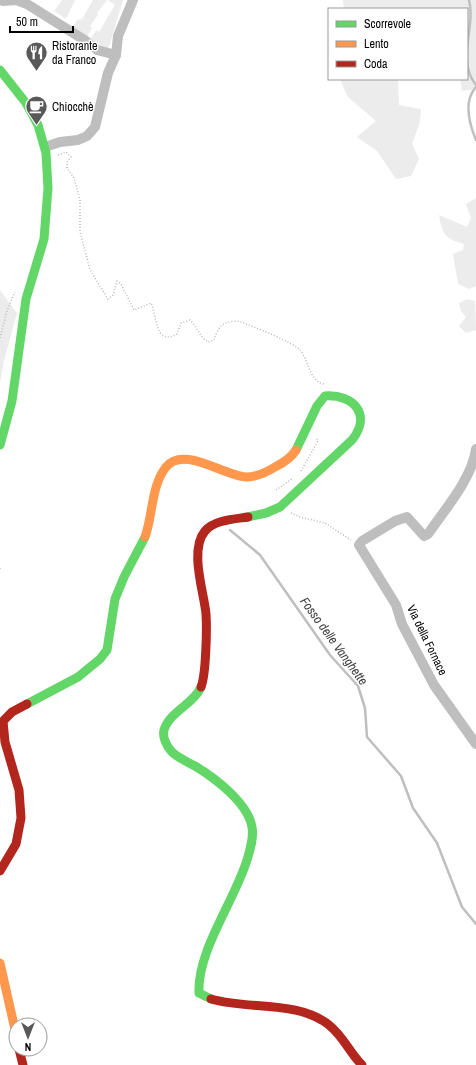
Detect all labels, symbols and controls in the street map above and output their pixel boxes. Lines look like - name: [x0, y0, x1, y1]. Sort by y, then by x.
- scale bar: [10, 8, 73, 34]
- legend: [328, 8, 468, 80]
- text: 50 m: [16, 14, 38, 30]
- text: Scorrevole: [364, 16, 411, 32]
- text: Lento: [364, 36, 389, 52]
- place label: Ristorante da Franco: [52, 38, 97, 68]
- restaurant icon: Ristorante da Franco: [23, 40, 49, 73]
- text: Coda: [364, 56, 388, 72]
- cafe icon: Chiocchè: [23, 94, 49, 127]
- place label: Chiocchè: [52, 99, 94, 115]
- water label: Fosso delle Vanghette: [296, 594, 372, 688]
- street label: Via della Fornace: [403, 602, 451, 678]
- north arrow: [8, 1017, 48, 1057]
- text: N: [25, 1040, 31, 1054]

